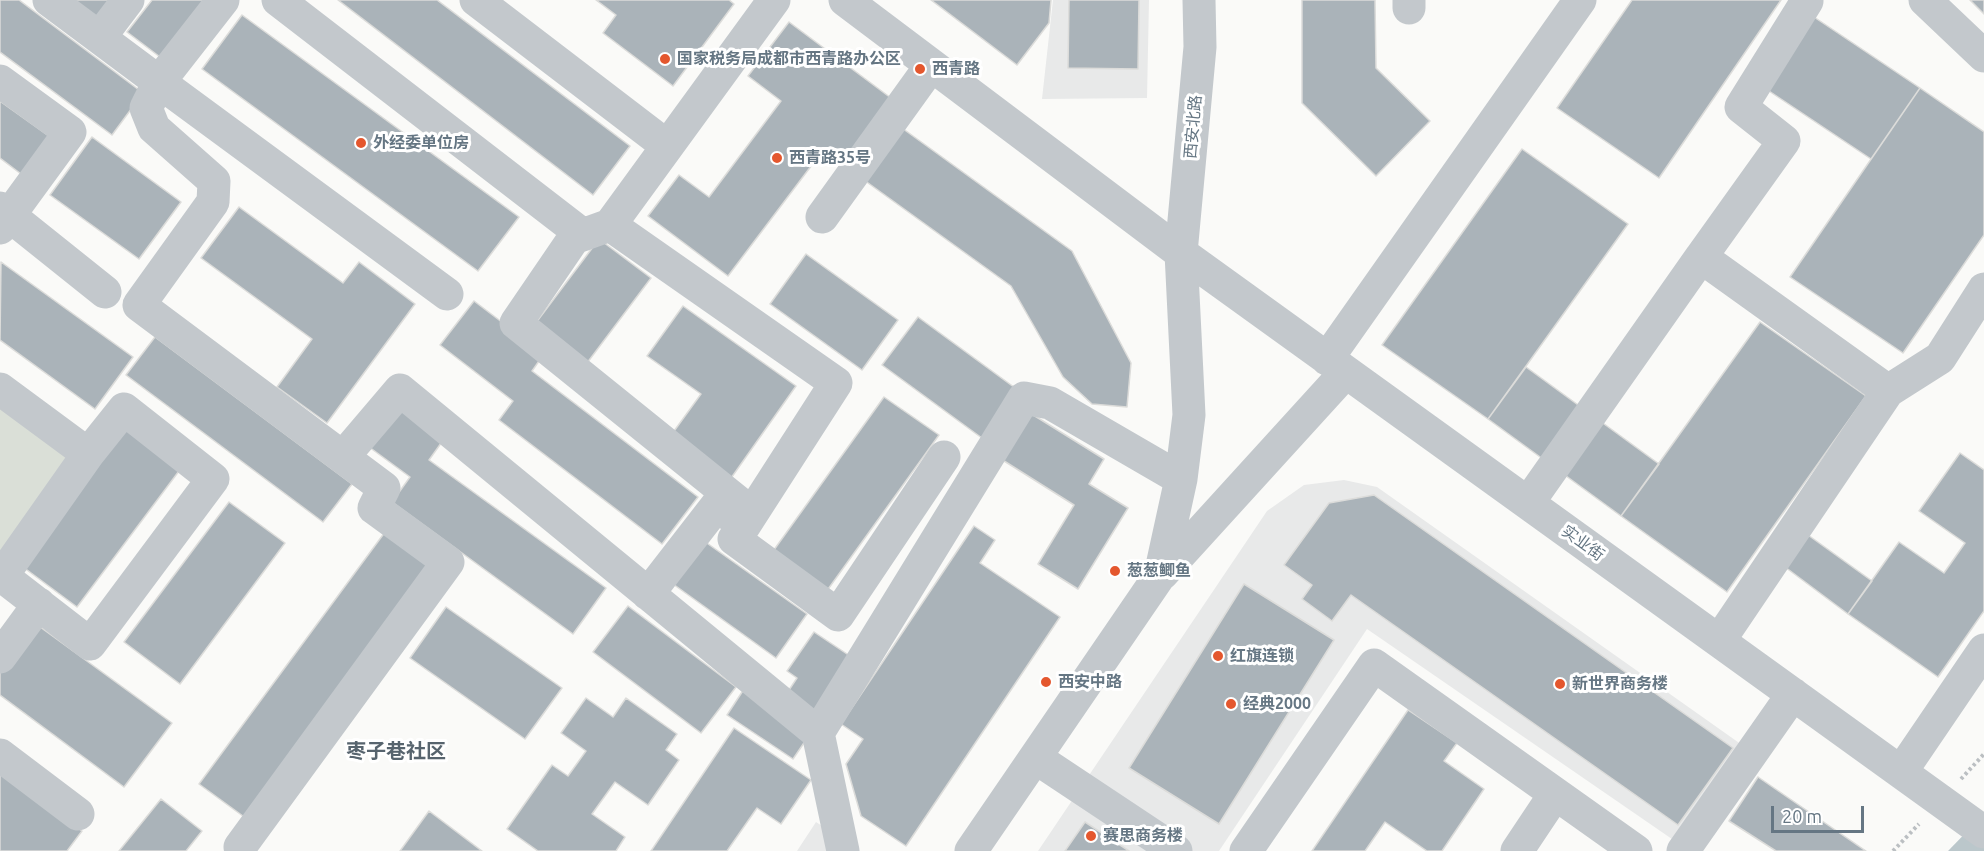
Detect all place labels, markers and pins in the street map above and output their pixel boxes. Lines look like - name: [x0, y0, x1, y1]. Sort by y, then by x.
- place label: 国家税务局成都市西青路办公区: [677, 49, 901, 69]
- marker: 国家税务局成都市西青路办公区: [658, 52, 672, 66]
- place label: 西青路: [932, 59, 980, 79]
- marker: 西青路: [913, 62, 927, 76]
- place label: 外经委单位房: [373, 133, 469, 153]
- marker: 外经委单位房: [354, 136, 368, 150]
- place label: 西青路35号: [789, 148, 871, 168]
- marker: 西青路35号: [770, 151, 784, 165]
- place label: 葱葱鲫鱼: [1127, 561, 1191, 581]
- marker: 葱葱鲫鱼: [1108, 564, 1122, 578]
- place label: 红旗连锁: [1230, 646, 1294, 666]
- marker: 红旗连锁: [1211, 649, 1225, 663]
- place label: 西安中路: [1058, 672, 1122, 692]
- place label: 新世界商务楼: [1572, 674, 1668, 694]
- marker: 西安中路: [1039, 675, 1053, 689]
- marker: 新世界商务楼: [1553, 677, 1567, 691]
- place label: 经典2000: [1243, 694, 1311, 714]
- marker: 经典2000: [1224, 697, 1238, 711]
- place label: 赛思商务楼: [1103, 826, 1183, 846]
- marker: 赛思商务楼: [1084, 829, 1098, 843]

